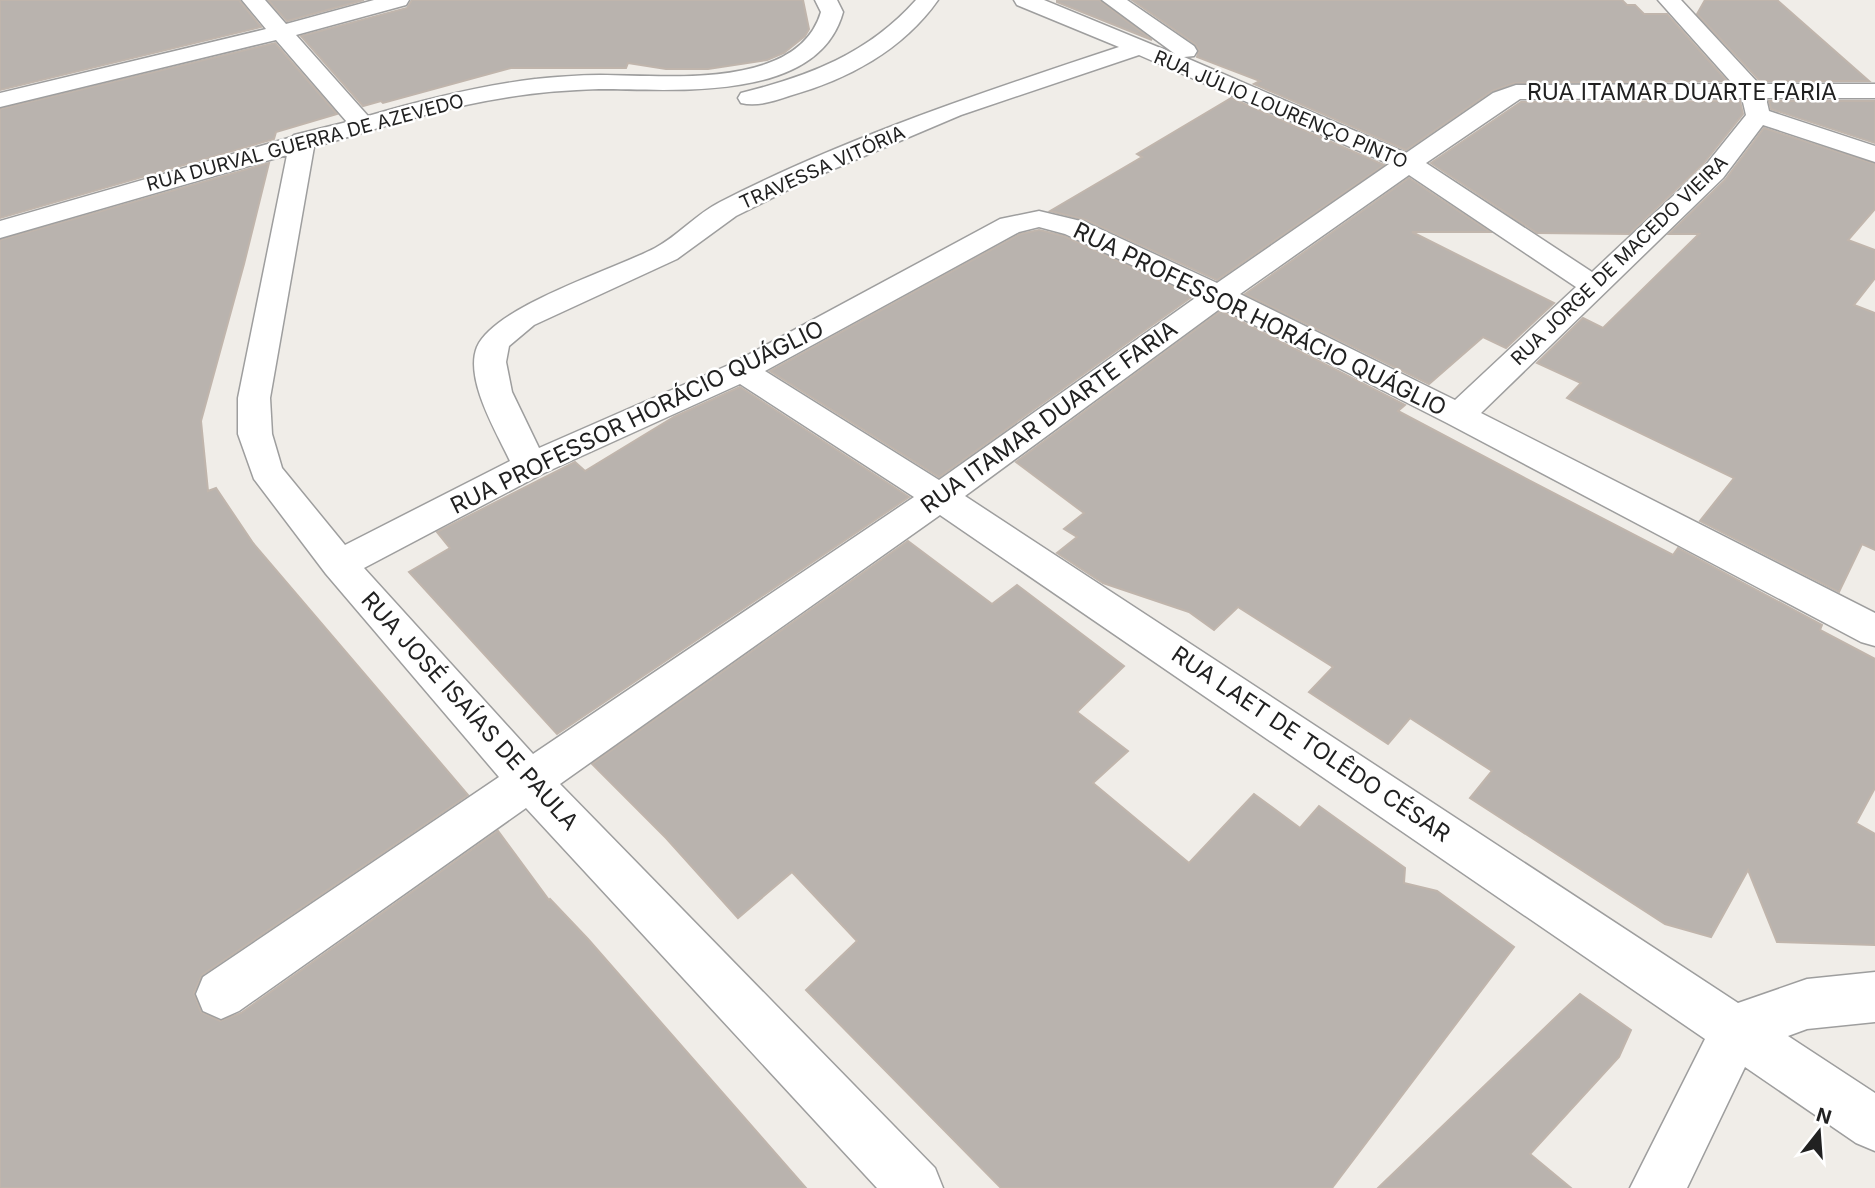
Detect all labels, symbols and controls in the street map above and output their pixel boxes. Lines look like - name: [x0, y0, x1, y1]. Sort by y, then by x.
- street label: RUA JÚLIO LOURENÇO PINTO: [1150, 45, 1412, 173]
- street label: RUA ITAMAR DUARTE FARIA: [1527, 78, 1837, 106]
- street label: RUA DURVAL GUERRA DE AZEVEDO: [144, 89, 466, 196]
- street label: TRAVESSA VITÓRIA: [736, 121, 908, 214]
- street label: RUA JORGE DE MACEDO VIEIRA: [1506, 151, 1732, 370]
- street label: RUA PROFESSOR HORÁCIO QUÁGLIO: [1069, 216, 1451, 422]
- street label: RUA PROFESSOR HORÁCIO QUÁGLIO: [446, 314, 828, 520]
- street label: RUA ITAMAR DUARTE FARIA: [915, 315, 1183, 519]
- street label: RUA JOSÉ ISAÍAS DE PAULA: [356, 586, 585, 836]
- street label: RUA LAET DE TOLÊDO CÉSAR: [1166, 640, 1456, 848]
- north arrow: [1784, 1097, 1854, 1167]
- text: N: [1814, 1103, 1834, 1129]

